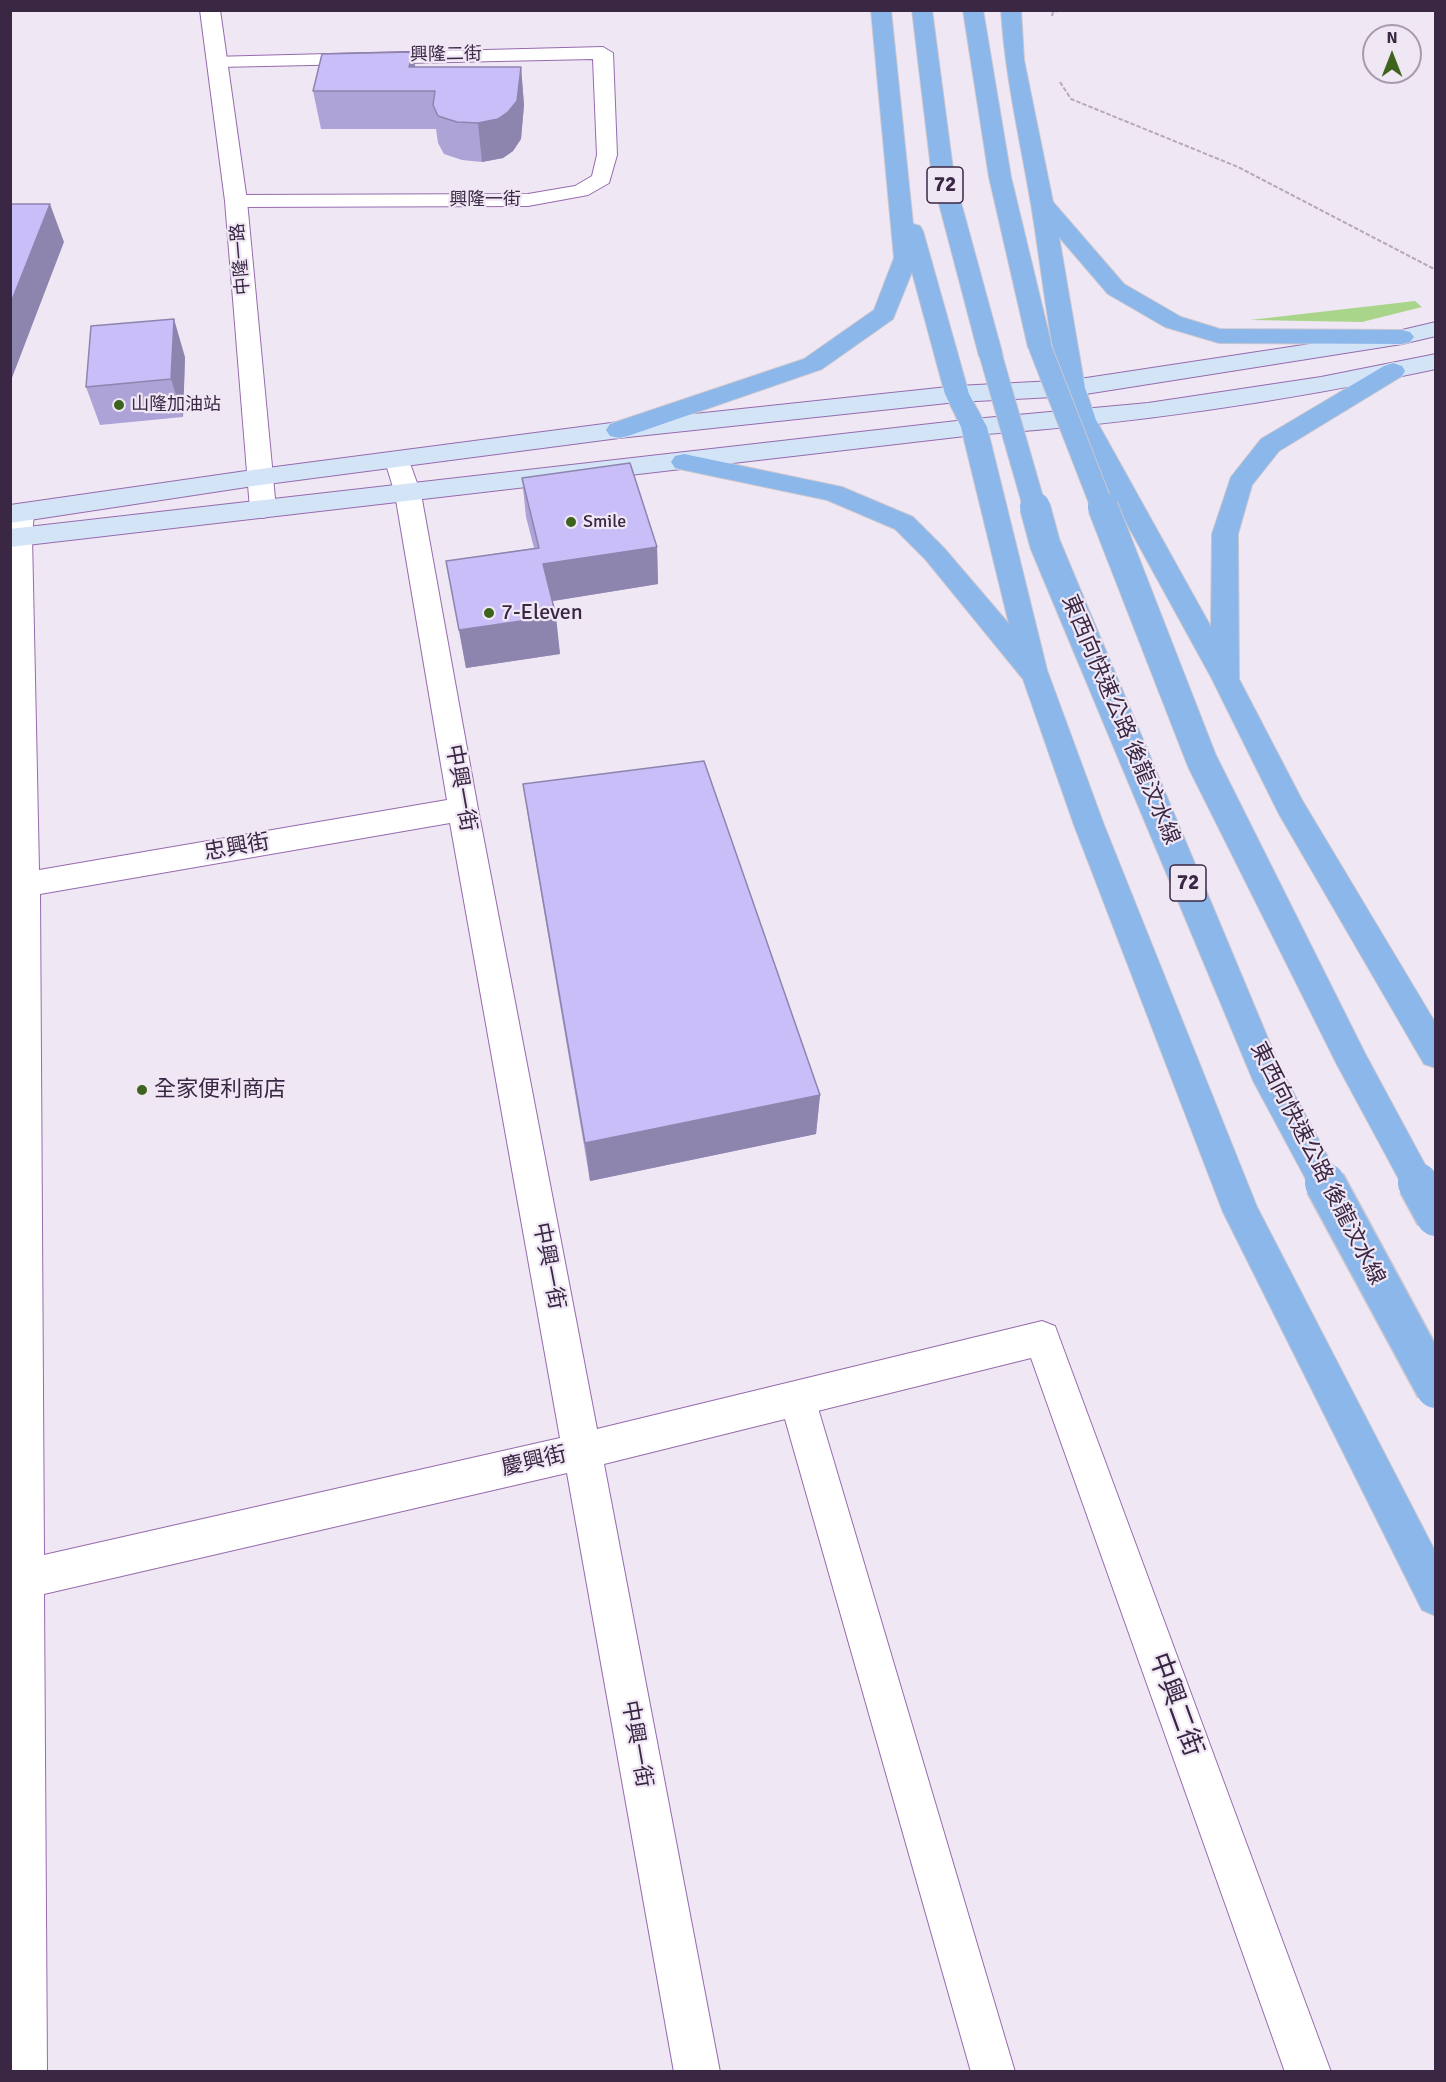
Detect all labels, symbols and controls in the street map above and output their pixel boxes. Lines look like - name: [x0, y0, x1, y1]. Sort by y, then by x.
- north arrow: [1362, 24, 1422, 84]
- text: N: [1386, 28, 1398, 48]
- street label: 興隆二街: [410, 44, 482, 66]
- road number: 72: [927, 167, 963, 203]
- street label: 興隆一街: [449, 189, 521, 211]
- street label: 中隆一路: [227, 222, 255, 296]
- place label: 山隆加油站: [131, 394, 221, 416]
- marker: 山隆加油站: [112, 398, 126, 412]
- place label: Smile: [583, 511, 626, 533]
- marker: Smile: [564, 515, 578, 529]
- street label: 東西向快速公路 後龍汶水線: [1055, 591, 1185, 849]
- place label: 7-Eleven: [501, 600, 583, 626]
- marker: 7-Eleven: [482, 606, 496, 620]
- street label: 中興一街: [439, 742, 481, 834]
- street label: 忠興街: [202, 829, 272, 867]
- road number: 72: [1170, 865, 1206, 901]
- street label: 東西向快速公路 後龍汶水線: [1244, 1038, 1390, 1290]
- place label: 全家便利商店: [154, 1077, 286, 1103]
- marker: 全家便利商店: [135, 1083, 149, 1097]
- street label: 中興一街: [527, 1220, 569, 1312]
- street label: 慶興街: [499, 1442, 569, 1482]
- street label: 中興二街: [1141, 1649, 1209, 1761]
- street label: 中興一街: [615, 1698, 657, 1790]

